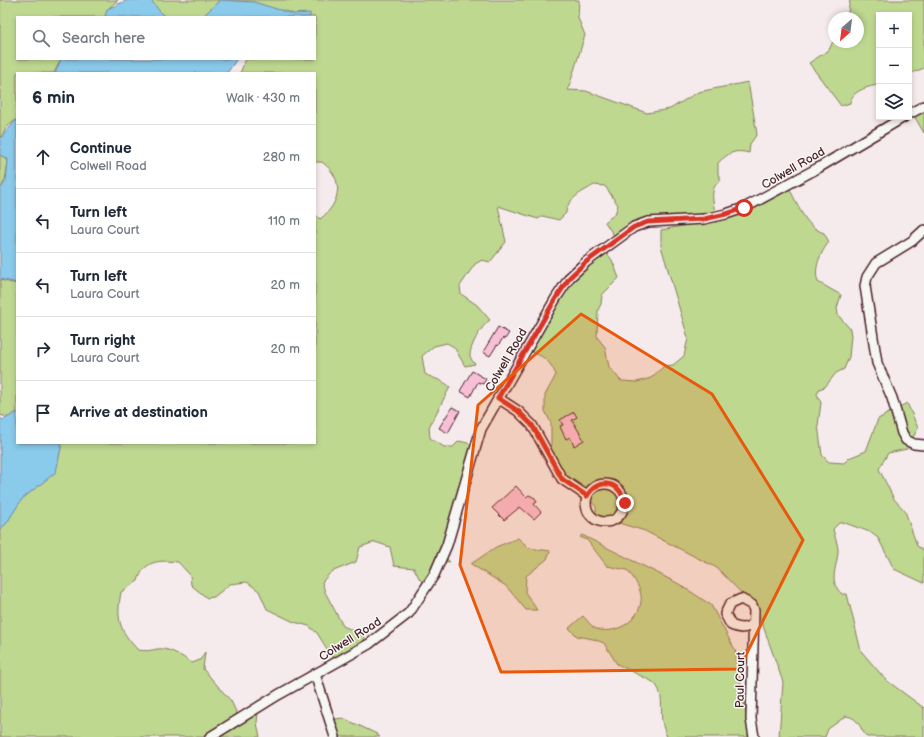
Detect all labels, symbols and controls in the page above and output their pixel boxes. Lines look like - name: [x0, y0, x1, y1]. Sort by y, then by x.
- north arrow: [828, 12, 864, 48]
- map controls: [876, 12, 912, 120]
- button: +: [876, 12, 912, 48]
- search box: [16, 16, 316, 60]
- icon: search: [30, 27, 52, 49]
- text: Search here: [62, 29, 145, 48]
- button: −: [876, 48, 912, 84]
- button: layers: [876, 84, 912, 120]
- text: 6 min: [32, 88, 75, 108]
- text: Walk · 430 m: [226, 90, 300, 106]
- text: Continue: [70, 139, 132, 158]
- street label: Colwell Road: [759, 144, 828, 193]
- icon: ahead: [32, 146, 54, 168]
- text: 280 m: [263, 149, 300, 165]
- text: Colwell Road: [70, 158, 147, 174]
- route start: [735, 199, 753, 217]
- text: Turn left: [70, 203, 127, 222]
- icon: left: [32, 210, 54, 232]
- text: 110 m: [268, 213, 300, 229]
- text: Laura Court: [70, 222, 140, 238]
- text: Turn left: [70, 267, 127, 286]
- icon: left: [32, 274, 54, 296]
- text: 20 m: [270, 277, 300, 293]
- text: Laura Court: [70, 286, 140, 302]
- street label: Colwell Road: [482, 326, 531, 395]
- text: Turn right: [70, 331, 135, 350]
- icon: right: [32, 338, 54, 360]
- text: 20 m: [270, 341, 300, 357]
- text: Laura Court: [70, 350, 140, 366]
- icon: arrive: [32, 402, 54, 424]
- text: Arrive at destination: [70, 403, 208, 422]
- route end: [616, 494, 634, 512]
- street label: Colwell Road: [316, 614, 384, 665]
- street label: Paul Court: [733, 651, 748, 708]

